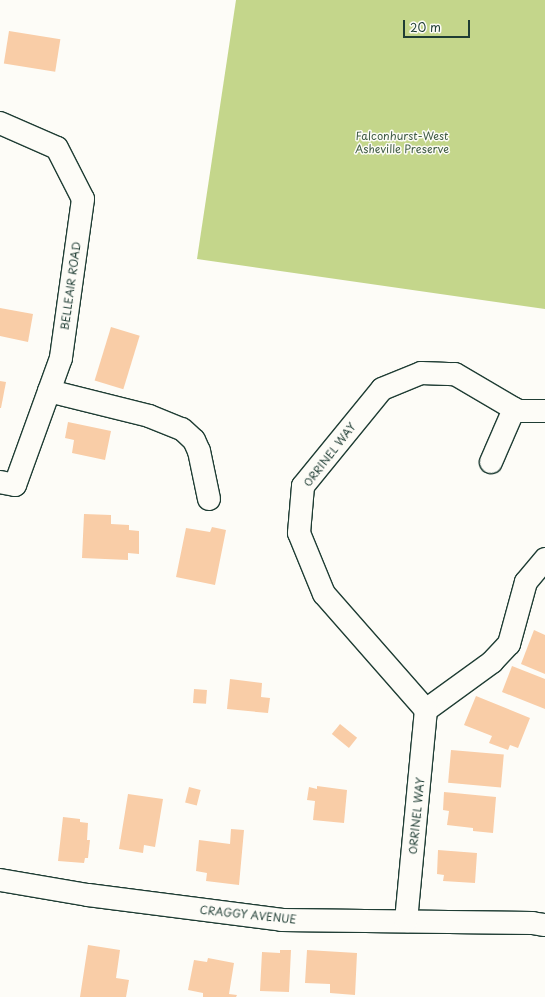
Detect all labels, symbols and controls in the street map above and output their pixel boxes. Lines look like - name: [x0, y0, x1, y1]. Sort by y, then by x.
- scale bar: [405, 12, 472, 38]
- text: 20 m: [410, 18, 441, 36]
- park label: Falconhurst-West Asheville Preserve: [355, 130, 449, 156]
- street label: BELLEAIR ROAD: [58, 241, 84, 331]
- street label: ORRINEL WAY: [301, 420, 359, 490]
- street label: ORRINEL WAY: [406, 777, 428, 855]
- street label: CRAGGY AVENUE: [198, 903, 298, 927]

